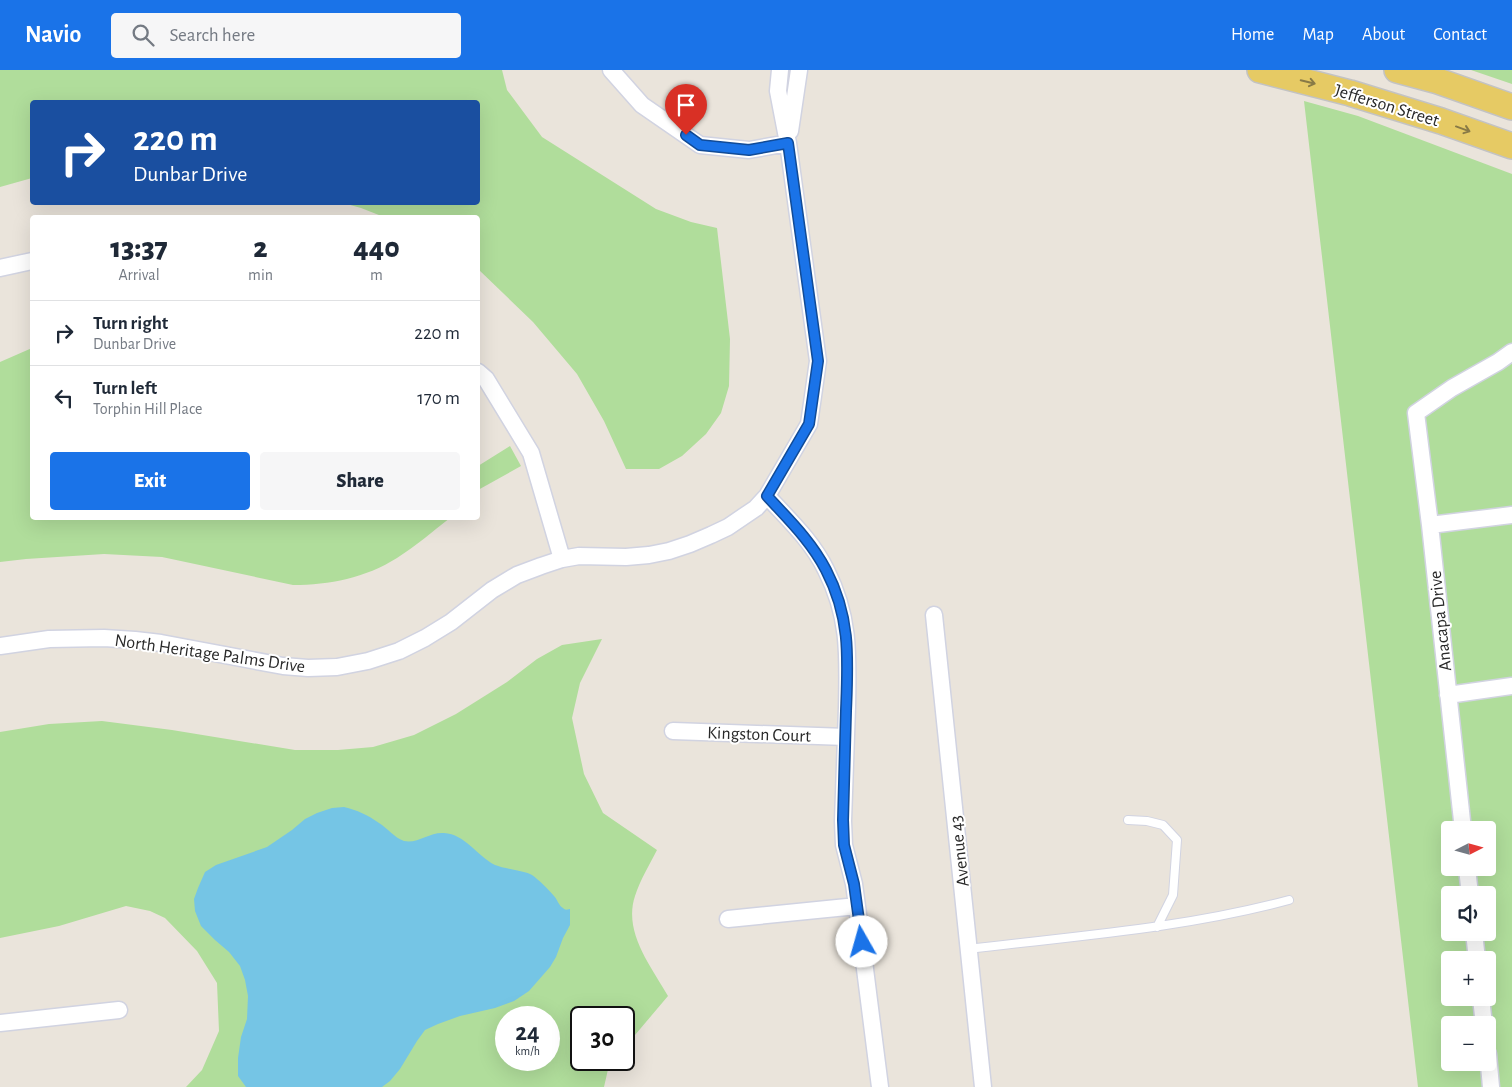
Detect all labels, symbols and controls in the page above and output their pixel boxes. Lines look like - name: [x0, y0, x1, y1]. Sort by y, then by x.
- search box: [111, 13, 461, 58]
- icon: search: [129, 21, 157, 49]
- text: Navio: [25, 23, 81, 47]
- text: Search here: [169, 26, 255, 45]
- text: Home: [1231, 26, 1274, 44]
- text: Map: [1302, 26, 1334, 44]
- text: About: [1362, 26, 1405, 44]
- text: Contact: [1433, 26, 1487, 44]
- one-way arrow: [1299, 78, 1315, 87]
- street label: Jefferson Street: [1332, 82, 1441, 130]
- pin: [665, 84, 707, 135]
- icon: arrive: [672, 91, 700, 119]
- icon: right: [50, 120, 115, 185]
- text: 220 m: [133, 122, 218, 157]
- one-way arrow: [1455, 125, 1470, 134]
- text: Dunbar Drive: [133, 163, 247, 185]
- text: 13:37: [110, 233, 168, 263]
- text: 2: [253, 233, 268, 263]
- text: 440: [353, 233, 400, 263]
- text: Arrival: [118, 267, 160, 283]
- text: min: [248, 267, 273, 283]
- text: m: [370, 267, 383, 283]
- text: Turn right: [93, 314, 168, 333]
- icon: right: [50, 319, 78, 347]
- text: 220 m: [414, 324, 460, 343]
- text: Dunbar Drive: [93, 336, 176, 352]
- text: Turn left: [93, 379, 157, 398]
- icon: left: [50, 384, 78, 412]
- text: 170 m: [417, 389, 460, 408]
- text: Torphin Hill Place: [93, 401, 202, 417]
- button: Exit: [50, 452, 250, 510]
- button: Share: [260, 452, 460, 510]
- street label: Anacapa Drive: [1427, 570, 1455, 672]
- street label: North Heritage Palms Drive: [113, 632, 306, 676]
- street label: Kingston Court: [707, 724, 811, 746]
- street label: Avenue 43: [947, 814, 973, 887]
- north arrow: [1441, 821, 1496, 876]
- map controls: [1441, 821, 1496, 1071]
- button: sound: [1441, 886, 1496, 941]
- position arrow: [835, 915, 887, 967]
- button: +: [1441, 951, 1496, 1006]
- speed limit sign: 30: [570, 1006, 635, 1071]
- button: −: [1441, 1016, 1496, 1071]
- text: 24: [515, 1020, 540, 1045]
- text: km/h: [515, 1045, 540, 1057]

